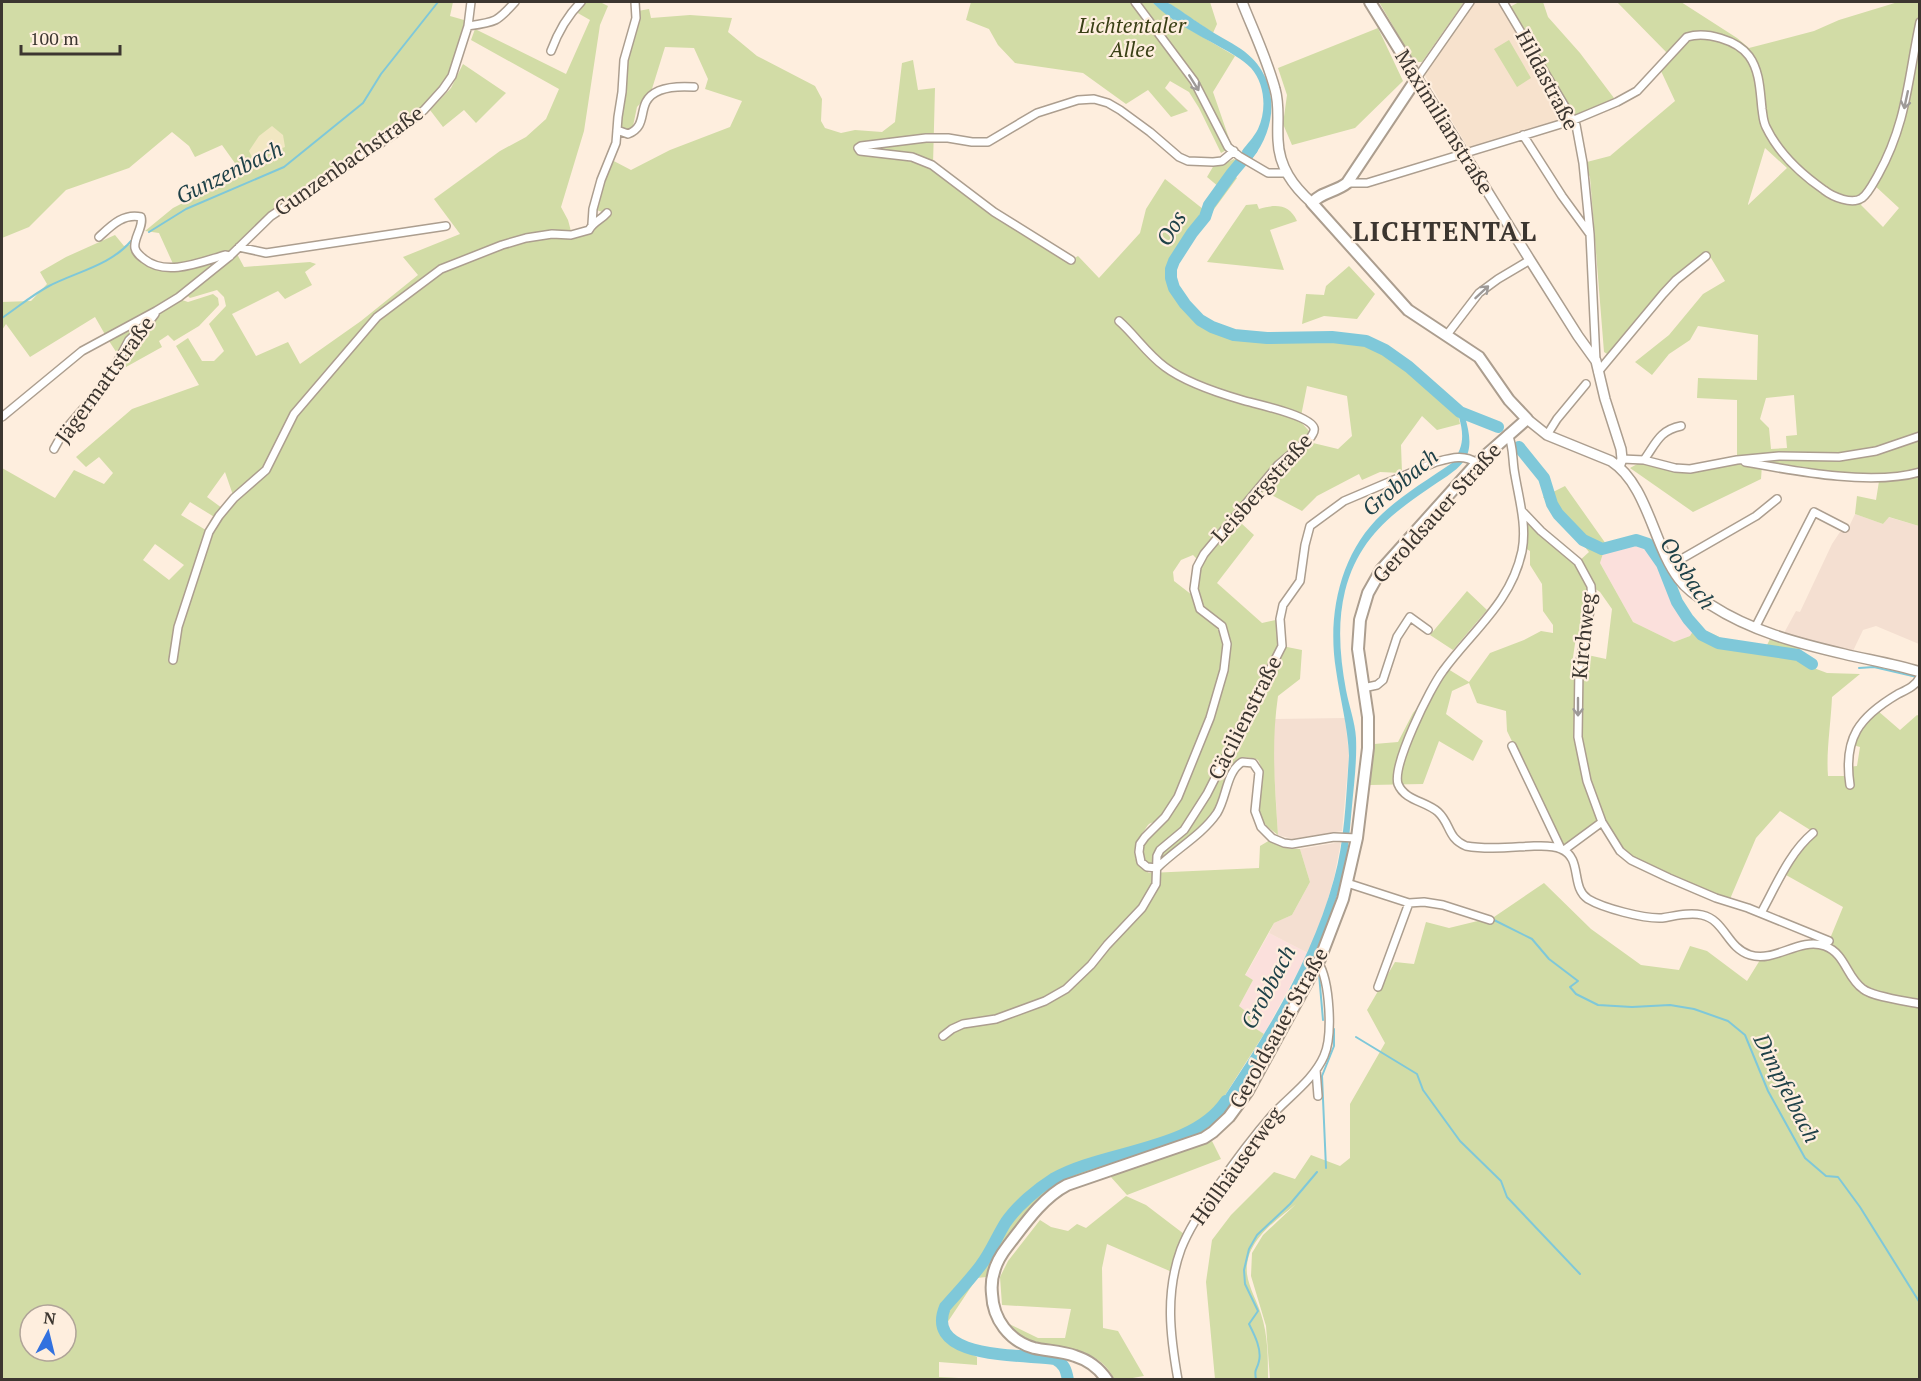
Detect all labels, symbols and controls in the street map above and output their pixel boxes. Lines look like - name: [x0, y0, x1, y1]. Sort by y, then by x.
- park label: Lichtentaler Allee: [1077, 11, 1187, 63]
- scale bar: [21, 18, 120, 56]
- street label: Hildastraße: [1510, 25, 1586, 135]
- text: 100 m: [30, 26, 79, 50]
- street label: Maximilianstraße: [1389, 44, 1501, 199]
- one-way arrow: [1188, 74, 1200, 91]
- one-way arrow: [1900, 90, 1911, 109]
- street label: Gunzenbachstraße: [268, 98, 428, 222]
- water label: Gunzenbach: [171, 133, 287, 210]
- water label: Oos: [1149, 205, 1192, 251]
- district label: LICHTENTAL: [1353, 213, 1537, 249]
- one-way arrow: [1474, 285, 1489, 299]
- street label: Jägermattstraße: [48, 310, 160, 449]
- street label: Leisbergstraße: [1205, 427, 1318, 548]
- street label: Geroldsauer Straße: [1366, 436, 1507, 589]
- water label: Grobbach: [1356, 441, 1444, 522]
- water label: Oosbach: [1654, 531, 1723, 615]
- street label: Kirchweg: [1565, 590, 1602, 680]
- street label: Cäcilienstraße: [1201, 651, 1287, 784]
- one-way arrow: [1572, 696, 1584, 716]
- water label: Grobbach: [1233, 940, 1302, 1034]
- street label: Geroldsauer Straße: [1222, 942, 1334, 1113]
- water label: Dimpfelbach: [1747, 1027, 1827, 1147]
- street label: Höllhäuserweg: [1184, 1100, 1289, 1230]
- north arrow: [18, 1303, 78, 1363]
- text: N: [42, 1306, 57, 1330]

